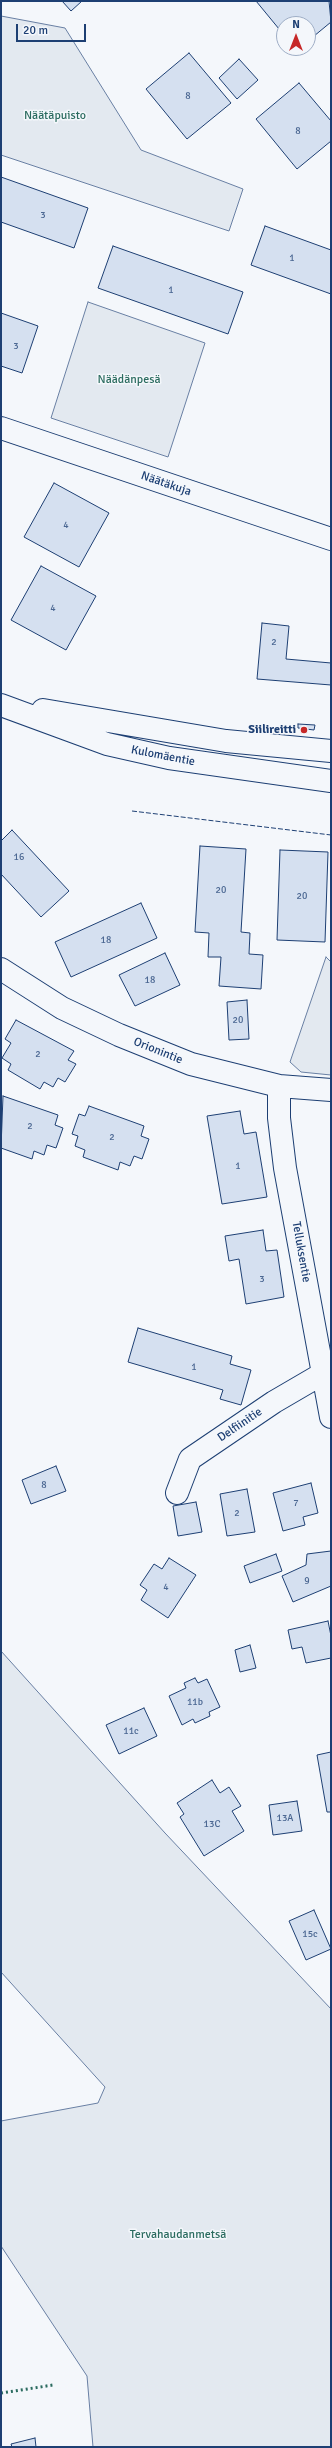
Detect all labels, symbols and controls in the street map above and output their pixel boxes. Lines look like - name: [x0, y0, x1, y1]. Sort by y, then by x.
- scale bar: [18, 16, 88, 42]
- north arrow: [276, 16, 316, 56]
- text: N: [292, 18, 300, 31]
- text: 20 m: [23, 23, 48, 38]
- house number: 8: [185, 90, 191, 102]
- park label: Näätäpuisto: [24, 109, 86, 123]
- house number: 8: [295, 125, 301, 137]
- house number: 3: [40, 209, 46, 221]
- house number: 1: [289, 252, 295, 264]
- house number: 1: [168, 284, 174, 296]
- house number: 3: [13, 340, 19, 352]
- park label: Näädänpesä: [98, 373, 160, 387]
- street label: Näätäkuja: [139, 469, 193, 499]
- house number: 4: [63, 519, 69, 531]
- house number: 4: [50, 602, 56, 614]
- house number: 2: [271, 636, 277, 648]
- place label: Siilireitti: [248, 723, 296, 737]
- marker: Siilireitti: [299, 725, 309, 735]
- street label: Kulomäentie: [130, 743, 196, 769]
- house number: 16: [14, 851, 24, 863]
- house number: 20: [216, 884, 226, 896]
- house number: 20: [297, 890, 307, 902]
- house number: 18: [101, 934, 111, 946]
- house number: 18: [145, 974, 155, 986]
- house number: 20: [233, 1014, 243, 1026]
- street label: Orionintie: [131, 1035, 185, 1067]
- house number: 2: [35, 1048, 41, 1060]
- house number: 2: [27, 1120, 33, 1132]
- house number: 2: [109, 1131, 115, 1143]
- house number: 1: [235, 1160, 241, 1172]
- street label: Telluksentie: [289, 1220, 313, 1284]
- house number: 3: [259, 1273, 265, 1285]
- house number: 1: [191, 1361, 197, 1373]
- street label: Delfiinitie: [215, 1405, 265, 1445]
- house number: 8: [41, 1479, 47, 1491]
- house number: 7: [293, 1497, 299, 1509]
- house number: 2: [234, 1507, 240, 1519]
- house number: 9: [304, 1575, 310, 1587]
- house number: 4: [163, 1581, 169, 1593]
- house number: 11b: [187, 1696, 203, 1708]
- house number: 11c: [123, 1725, 139, 1737]
- house number: 13A: [277, 1812, 293, 1824]
- house number: 13C: [204, 1818, 220, 1830]
- house number: 15c: [302, 1928, 318, 1940]
- park label: Tervahaudanmetsä: [130, 2228, 226, 2242]

